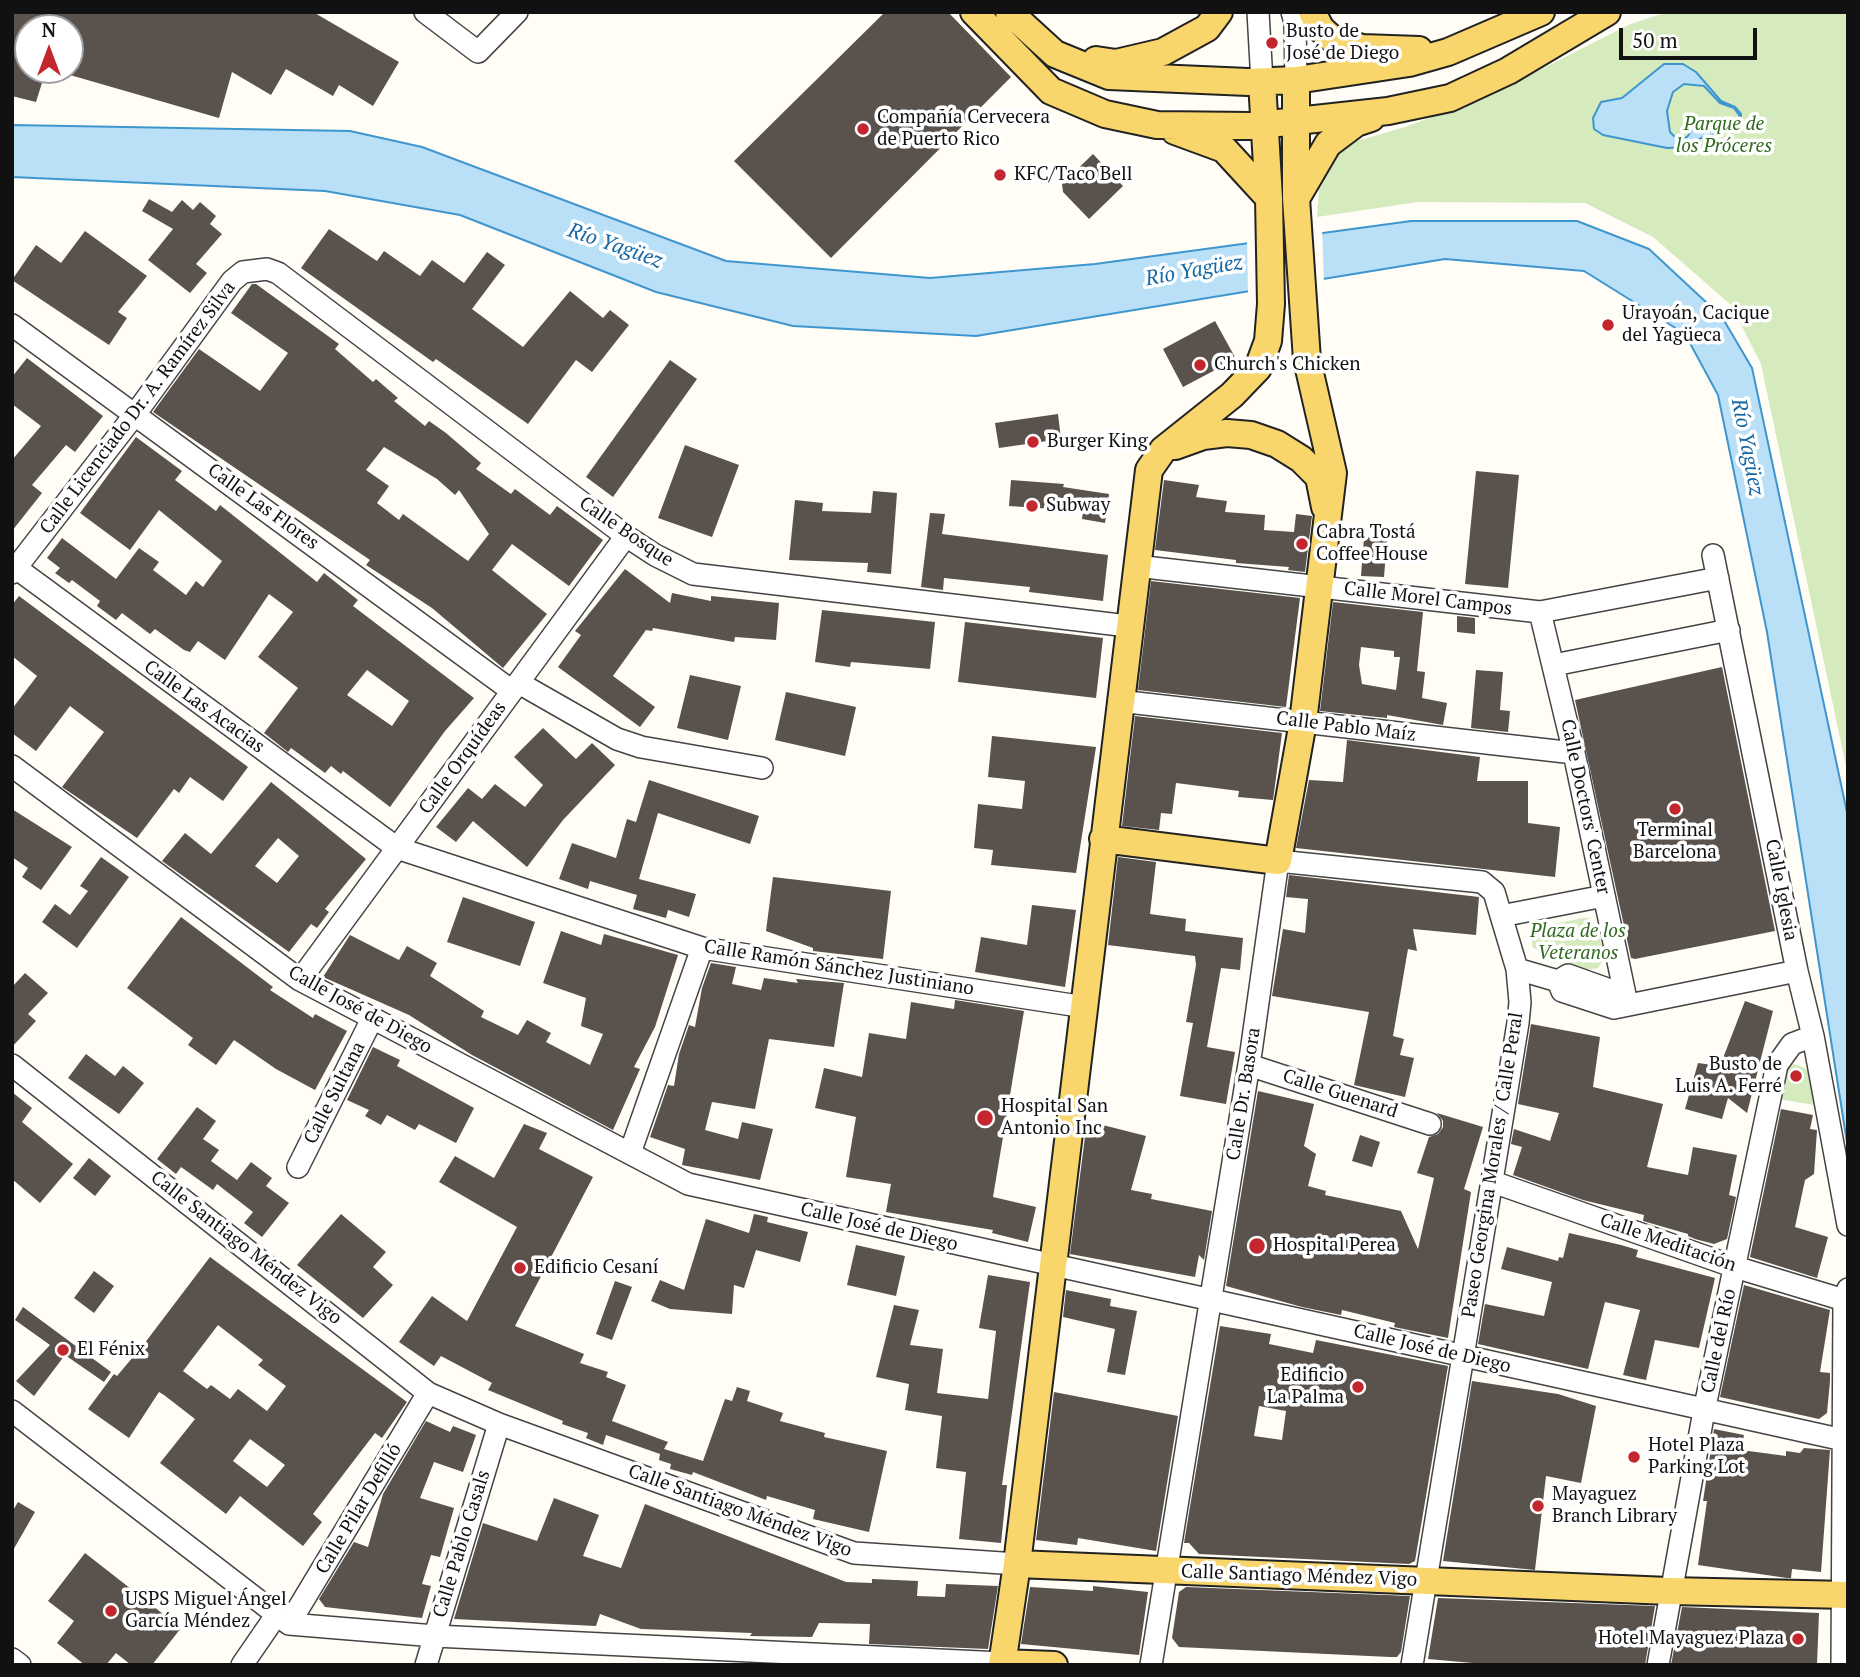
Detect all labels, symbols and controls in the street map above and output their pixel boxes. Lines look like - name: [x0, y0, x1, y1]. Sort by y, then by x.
- north arrow: [14, 14, 84, 84]
- scale bar: [1622, 14, 1760, 58]
- text: N: [42, 17, 56, 42]
- place label: Busto de José de Diego: [1286, 21, 1399, 65]
- text: 50 m: [1632, 26, 1678, 54]
- marker: Busto de José de Diego: [1264, 35, 1280, 51]
- place label: Compañía Cervecera de Puerto Rico: [877, 107, 1050, 151]
- park label: Parque de los Próceres: [1676, 114, 1772, 158]
- marker: Compañía Cervecera de Puerto Rico: [855, 121, 871, 137]
- place label: KFC/Taco Bell: [1014, 164, 1132, 186]
- marker: KFC/Taco Bell: [992, 167, 1008, 183]
- water label: Río Yagüez: [565, 218, 665, 274]
- water label: Río Yagüez: [1143, 250, 1245, 292]
- street label: Calle Licenciado Dr. A. Ramírez Silva: [35, 277, 241, 539]
- place label: Urayoán, Cacique del Yagüeca: [1622, 303, 1770, 347]
- marker: Urayoán, Cacique del Yagüeca: [1600, 317, 1616, 333]
- place label: Church's Chicken: [1214, 354, 1360, 376]
- marker: Church's Chicken: [1192, 357, 1208, 373]
- water label: Río Yagüez: [1725, 396, 1769, 498]
- place label: Burger King: [1047, 431, 1148, 453]
- marker: Burger King: [1025, 434, 1041, 450]
- street label: Calle Las Flores: [203, 459, 323, 555]
- street label: Calle Bosque: [575, 492, 677, 572]
- place label: Subway: [1046, 495, 1110, 517]
- marker: Subway: [1024, 498, 1040, 514]
- place label: Cabra Tostá Coffee House: [1316, 522, 1428, 566]
- marker: Cabra Tostá Coffee House: [1294, 536, 1310, 552]
- street label: Calle Morel Campos: [1343, 577, 1513, 621]
- street label: Calle Las Acacias: [139, 656, 269, 758]
- street label: Calle Orquídeas: [414, 697, 512, 819]
- street label: Calle Pablo Maíz: [1275, 707, 1417, 747]
- street label: Calle Doctors' Center: [1555, 717, 1615, 897]
- marker: Terminal Barcelona: [1667, 801, 1683, 817]
- place label: Terminal Barcelona: [1633, 820, 1717, 864]
- street label: Calle Iglesia: [1760, 837, 1802, 943]
- park label: Plaza de los Veteranos: [1530, 921, 1626, 965]
- street label: Calle Ramón Sánchez Justiniano: [702, 935, 976, 1001]
- street label: Calle José de Diego: [284, 961, 436, 1059]
- street label: Paseo Georgina Morales / Calle Peral: [1458, 1011, 1528, 1319]
- street label: Calle Dr. Basora: [1222, 1026, 1266, 1162]
- street label: Calle Sultana: [299, 1038, 371, 1148]
- place label: Busto de Luis A. Ferré: [1675, 1054, 1782, 1098]
- street label: Calle Guenard: [1280, 1065, 1400, 1123]
- marker: Busto de Luis A. Ferré: [1788, 1068, 1804, 1084]
- place label: Hospital San Antonio Inc: [1001, 1096, 1108, 1140]
- marker: Hospital San Antonio Inc: [975, 1108, 995, 1128]
- street label: Calle Santiago Méndez Vigo: [146, 1166, 346, 1330]
- street label: Calle José de Diego: [798, 1198, 960, 1256]
- street label: Calle Meditación: [1597, 1209, 1739, 1277]
- place label: Hospital Perea: [1273, 1235, 1396, 1257]
- marker: Hospital Perea: [1247, 1236, 1267, 1256]
- place label: Edificio Cesaní: [534, 1257, 659, 1279]
- marker: Edificio Cesaní: [512, 1260, 528, 1276]
- street label: Calle del Río: [1697, 1287, 1741, 1395]
- street label: Calle José de Diego: [1351, 1320, 1513, 1378]
- place label: El Fénix: [77, 1339, 145, 1361]
- marker: El Fénix: [55, 1342, 71, 1358]
- place label: Edificio La Palma: [1267, 1365, 1344, 1409]
- marker: Edificio La Palma: [1350, 1379, 1366, 1395]
- place label: Hotel Plaza Parking Lot: [1648, 1435, 1745, 1479]
- street label: Calle Pilar Defilló: [311, 1440, 407, 1578]
- marker: Hotel Plaza Parking Lot: [1626, 1449, 1642, 1465]
- street label: Calle Santiago Méndez Vigo: [625, 1460, 855, 1562]
- street label: Calle Pablo Casals: [429, 1467, 495, 1621]
- place label: Mayaguez Branch Library: [1552, 1484, 1677, 1528]
- marker: Mayaguez Branch Library: [1530, 1498, 1546, 1514]
- street label: Calle Santiago Méndez Vigo: [1181, 1560, 1417, 1592]
- place label: USPS Miguel Ángel García Méndez: [125, 1589, 287, 1633]
- marker: USPS Miguel Ángel García Méndez: [103, 1603, 119, 1619]
- place label: Hotel Mayaguez Plaza: [1598, 1628, 1784, 1650]
- marker: Hotel Mayaguez Plaza: [1790, 1631, 1806, 1647]

